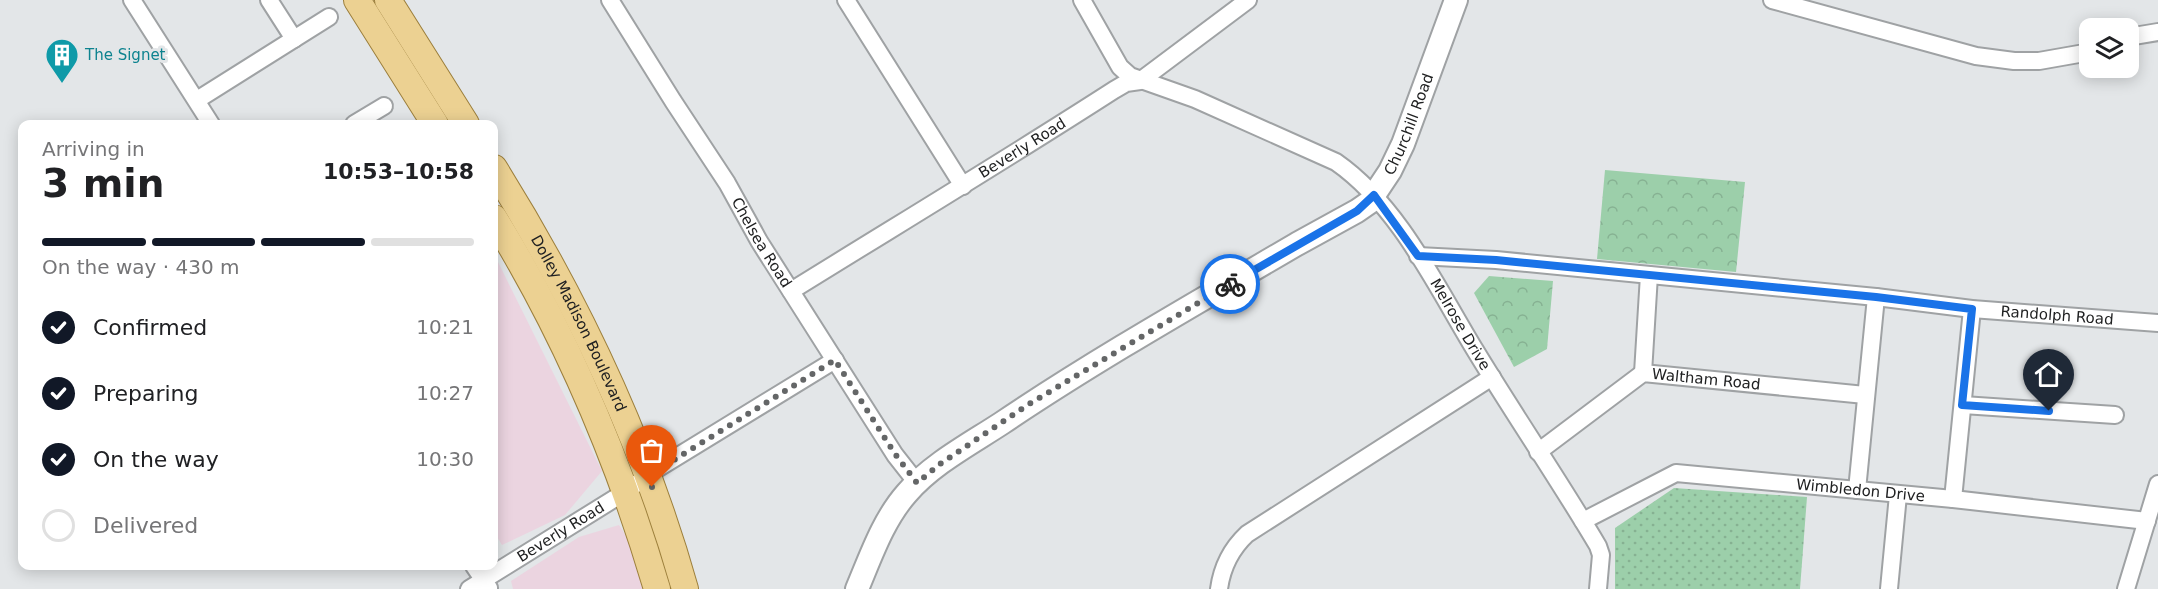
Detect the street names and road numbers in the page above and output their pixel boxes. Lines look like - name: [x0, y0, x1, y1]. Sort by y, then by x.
- street label: Churchill Road: [1380, 71, 1437, 178]
- street label: Beverly Road: [975, 114, 1069, 182]
- street label: Chelsea Road: [728, 194, 795, 291]
- street label: Dolley Madison Boulevard: [527, 232, 630, 414]
- street label: Melrose Drive: [1426, 275, 1494, 374]
- street label: Randolph Road: [2000, 302, 2114, 329]
- street label: Waltham Road: [1651, 365, 1761, 394]
- street label: Wimbledon Drive: [1795, 475, 1926, 505]
- street label: Beverly Road: [514, 498, 608, 566]

